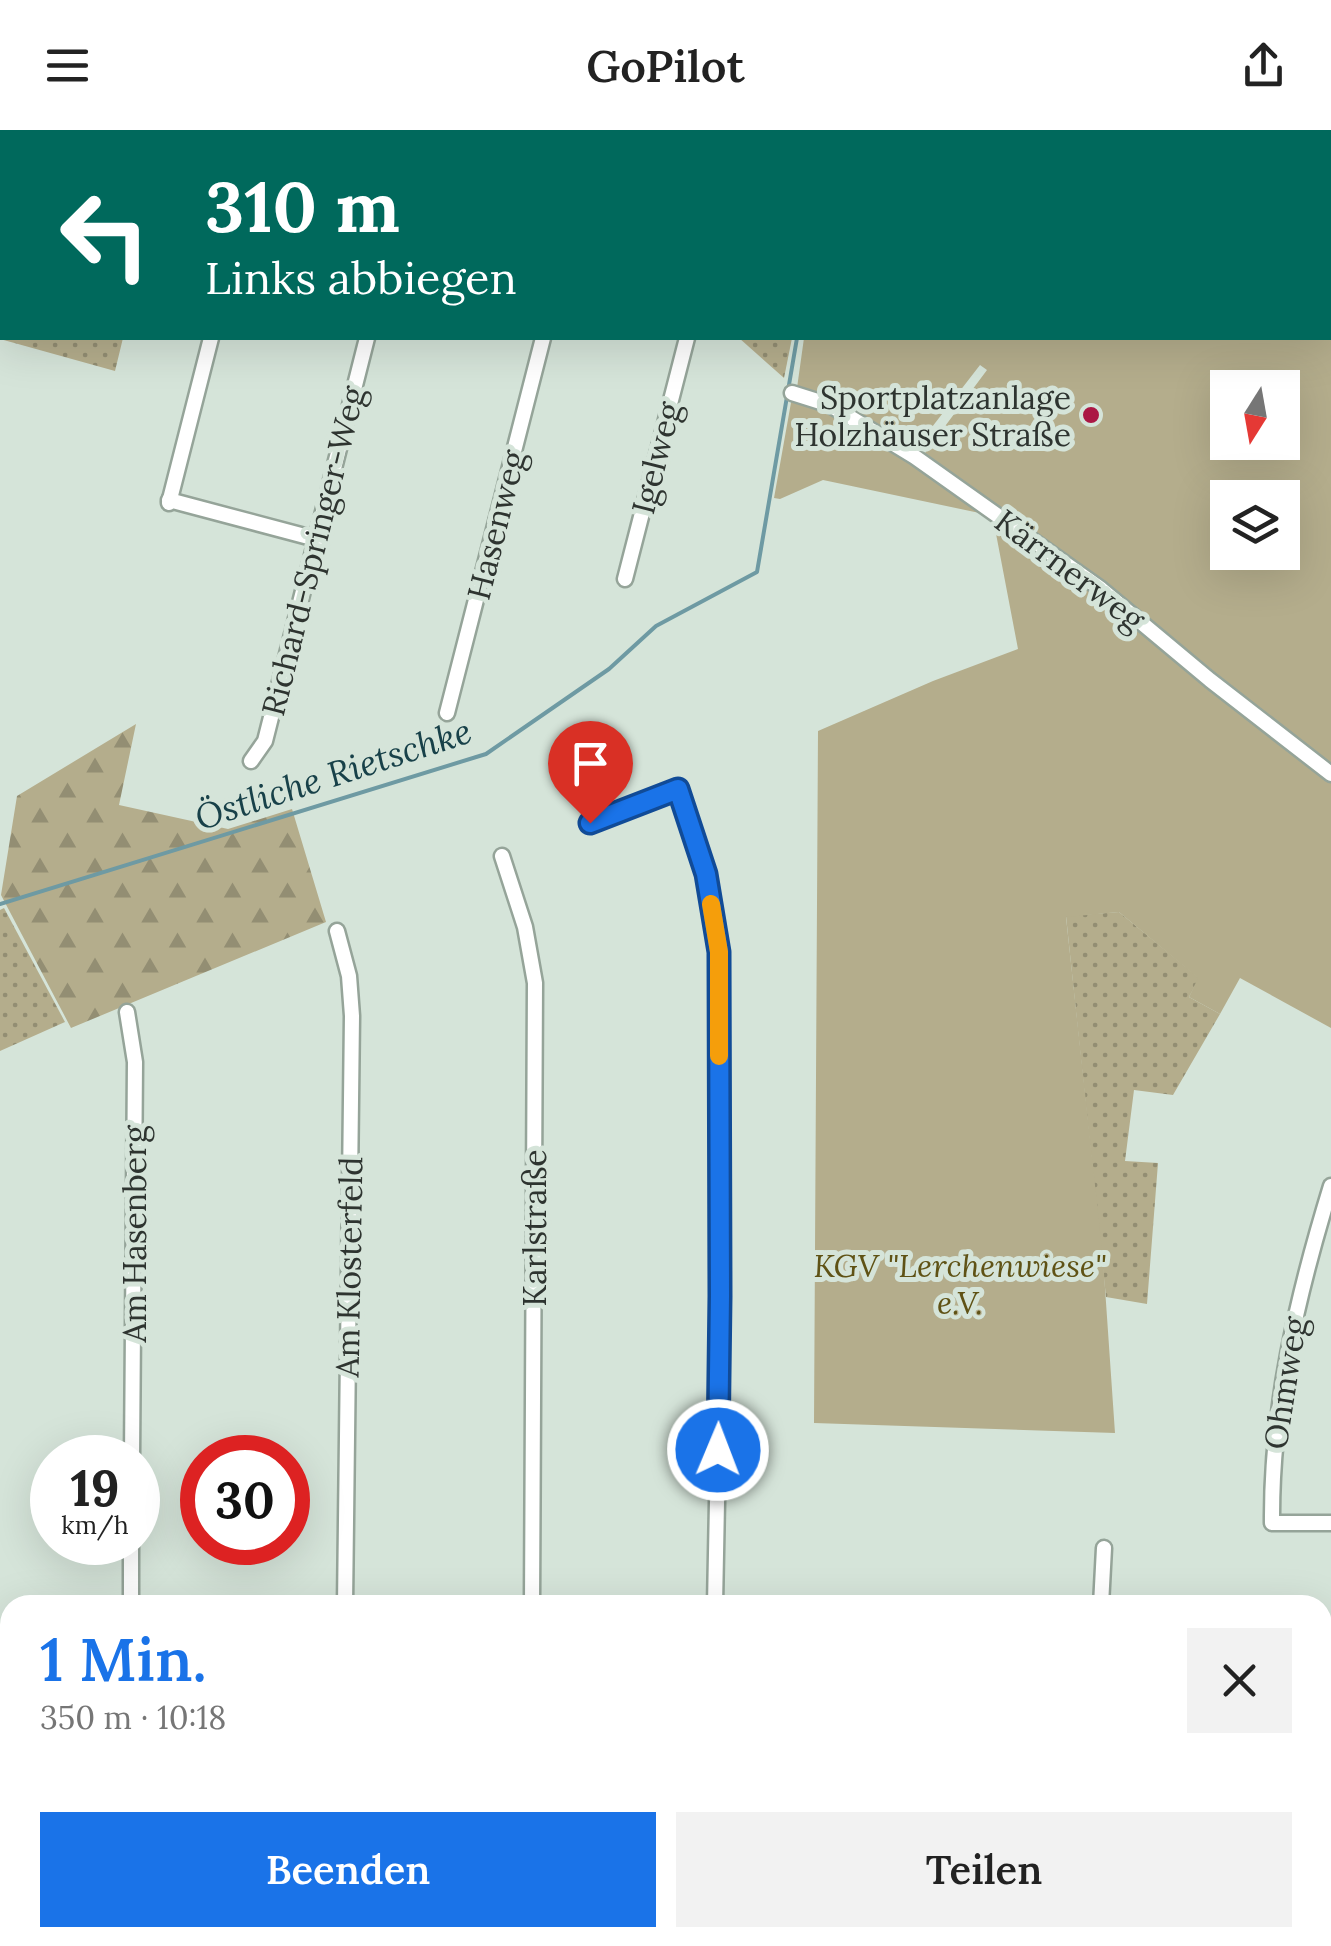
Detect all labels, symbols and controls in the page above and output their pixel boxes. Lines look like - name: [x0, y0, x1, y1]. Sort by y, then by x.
- text: GoPilot: [586, 37, 745, 94]
- icon: menu: [40, 38, 95, 93]
- icon: share: [1236, 38, 1291, 93]
- text: 310 m: [205, 162, 400, 251]
- icon: left: [40, 170, 170, 300]
- text: Links abbiegen: [205, 249, 517, 306]
- north arrow: [1210, 370, 1300, 460]
- map controls: [1210, 370, 1300, 570]
- place label: Sportplatzanlage Holzhäuser Straße: [794, 377, 1071, 455]
- street label: Richard-Springer-Weg: [252, 381, 374, 720]
- street label: Igelweg: [622, 396, 690, 518]
- marker: Sportplatzanlage Holzhäuser Straße: [1080, 404, 1102, 426]
- street label: Hasenweg: [458, 445, 535, 604]
- button: layers: [1210, 480, 1300, 570]
- street label: Kärrnerweg: [987, 500, 1154, 640]
- water label: Östliche Rietschke: [189, 708, 477, 840]
- pin: [548, 721, 633, 824]
- icon: arrive: [563, 736, 618, 791]
- street label: Am Hasenberg: [114, 1124, 155, 1344]
- street label: Karlstraße: [514, 1149, 555, 1307]
- street label: Am Klosterfeld: [327, 1156, 371, 1379]
- park label: KGV "Lerchenwiese" e.V.: [814, 1245, 1107, 1323]
- street label: Ohmweg: [1254, 1313, 1316, 1452]
- position arrow: [666, 1398, 770, 1502]
- speed limit sign: 30: [180, 1435, 310, 1565]
- text: 19: [70, 1456, 120, 1520]
- text: km/h: [61, 1509, 129, 1541]
- text: 1 Min.: [40, 1621, 207, 1697]
- button: close: [1187, 1628, 1292, 1733]
- text: 350 m · 10:18: [40, 1697, 226, 1738]
- button: Beenden: [40, 1812, 656, 1927]
- button: Teilen: [676, 1812, 1292, 1927]

